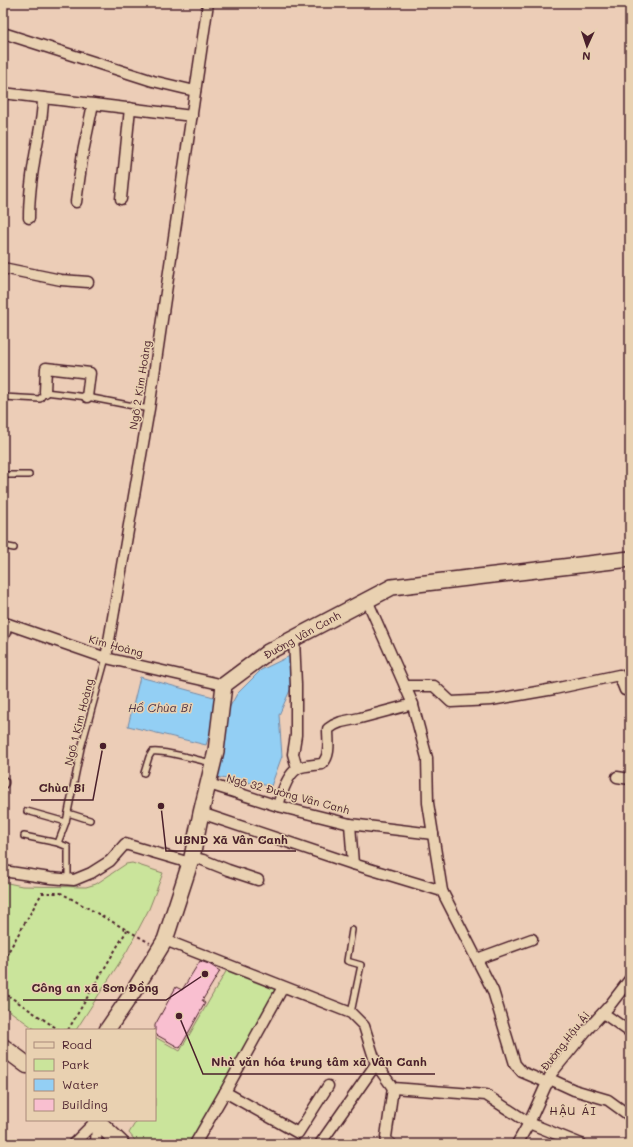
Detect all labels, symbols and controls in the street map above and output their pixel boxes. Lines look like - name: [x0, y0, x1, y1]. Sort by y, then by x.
- north arrow: [567, 26, 607, 66]
- text: N: [582, 49, 591, 64]
- street label: Ngõ 2 Kim Hoàng: [125, 339, 154, 431]
- street label: Đường Vân Canh: [260, 607, 343, 662]
- street label: Kim Hoàng: [87, 631, 145, 660]
- street label: Ngõ 1 Kim Hoàng: [60, 677, 97, 767]
- water label: Hồ Chùa Bi: [128, 699, 192, 715]
- street label: Ngõ 32 Đường Vân Canh: [225, 770, 351, 817]
- callout: Chùa Bi: [31, 776, 93, 800]
- text: Chùa Bi: [39, 779, 85, 795]
- callout: UBND Xã Vân Canh: [166, 827, 296, 851]
- text: UBND Xã Vân Canh: [174, 831, 288, 847]
- callout: Công an xã Sơn Đồng: [23, 976, 166, 1000]
- text: Công an xã Sơn Đồng: [31, 979, 159, 995]
- street label: Đường Hậu Ái: [537, 1008, 593, 1074]
- legend: [26, 1029, 156, 1121]
- text: Road: [62, 1036, 92, 1052]
- callout: Nhà văn hóa trung tâm xã Vân Canh: [203, 1050, 435, 1074]
- text: Nhà văn hóa trung tâm xã Vân Canh: [211, 1053, 427, 1069]
- text: Park: [62, 1056, 89, 1072]
- text: Water: [62, 1076, 99, 1092]
- text: Building: [62, 1096, 108, 1112]
- district label: HẬU ÁI: [549, 1102, 597, 1118]

